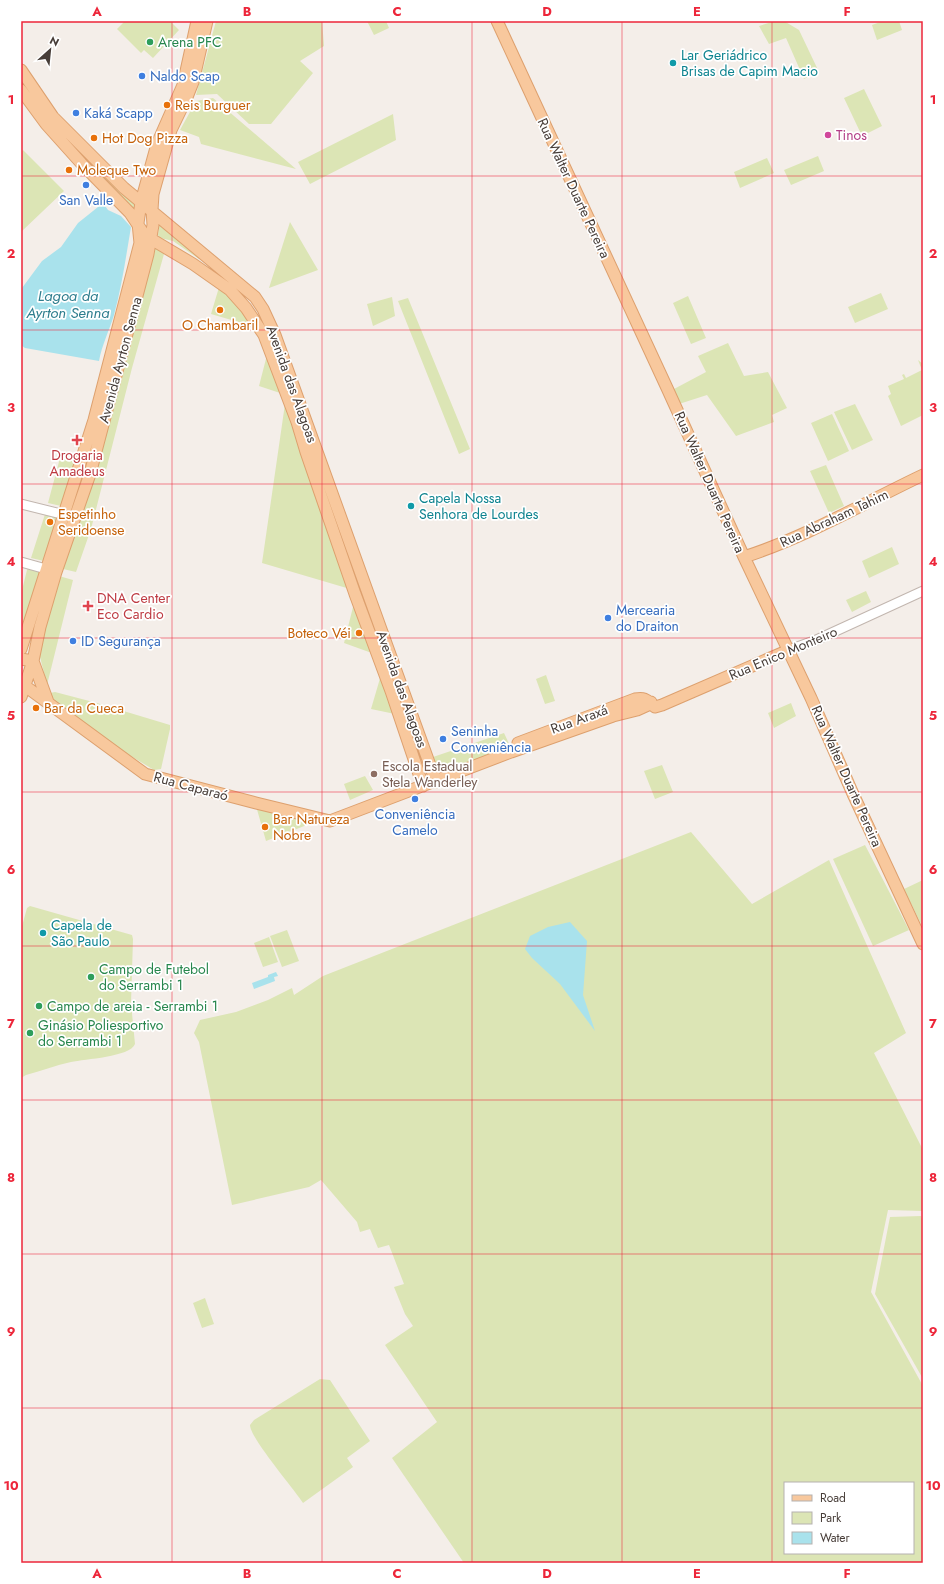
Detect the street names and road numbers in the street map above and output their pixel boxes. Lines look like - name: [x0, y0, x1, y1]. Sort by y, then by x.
- street label: Rua Walter Duarte Pereira: [533, 115, 615, 261]
- street label: Avenida Ayrton Senna: [94, 295, 146, 425]
- street label: Avenida das Alagoas: [262, 323, 323, 446]
- street label: Rua Walter Duarte Pereira: [670, 408, 750, 556]
- street label: Rua Abraham Tahim: [776, 484, 892, 552]
- street label: Rua Enico Monteiro: [726, 621, 841, 685]
- street label: Avenida das Alagoas: [372, 628, 433, 751]
- street label: Rua Araxá: [548, 699, 610, 739]
- street label: Rua Walter Duarte Pereira: [807, 702, 887, 850]
- street label: Rua Caparaó: [152, 766, 231, 806]

